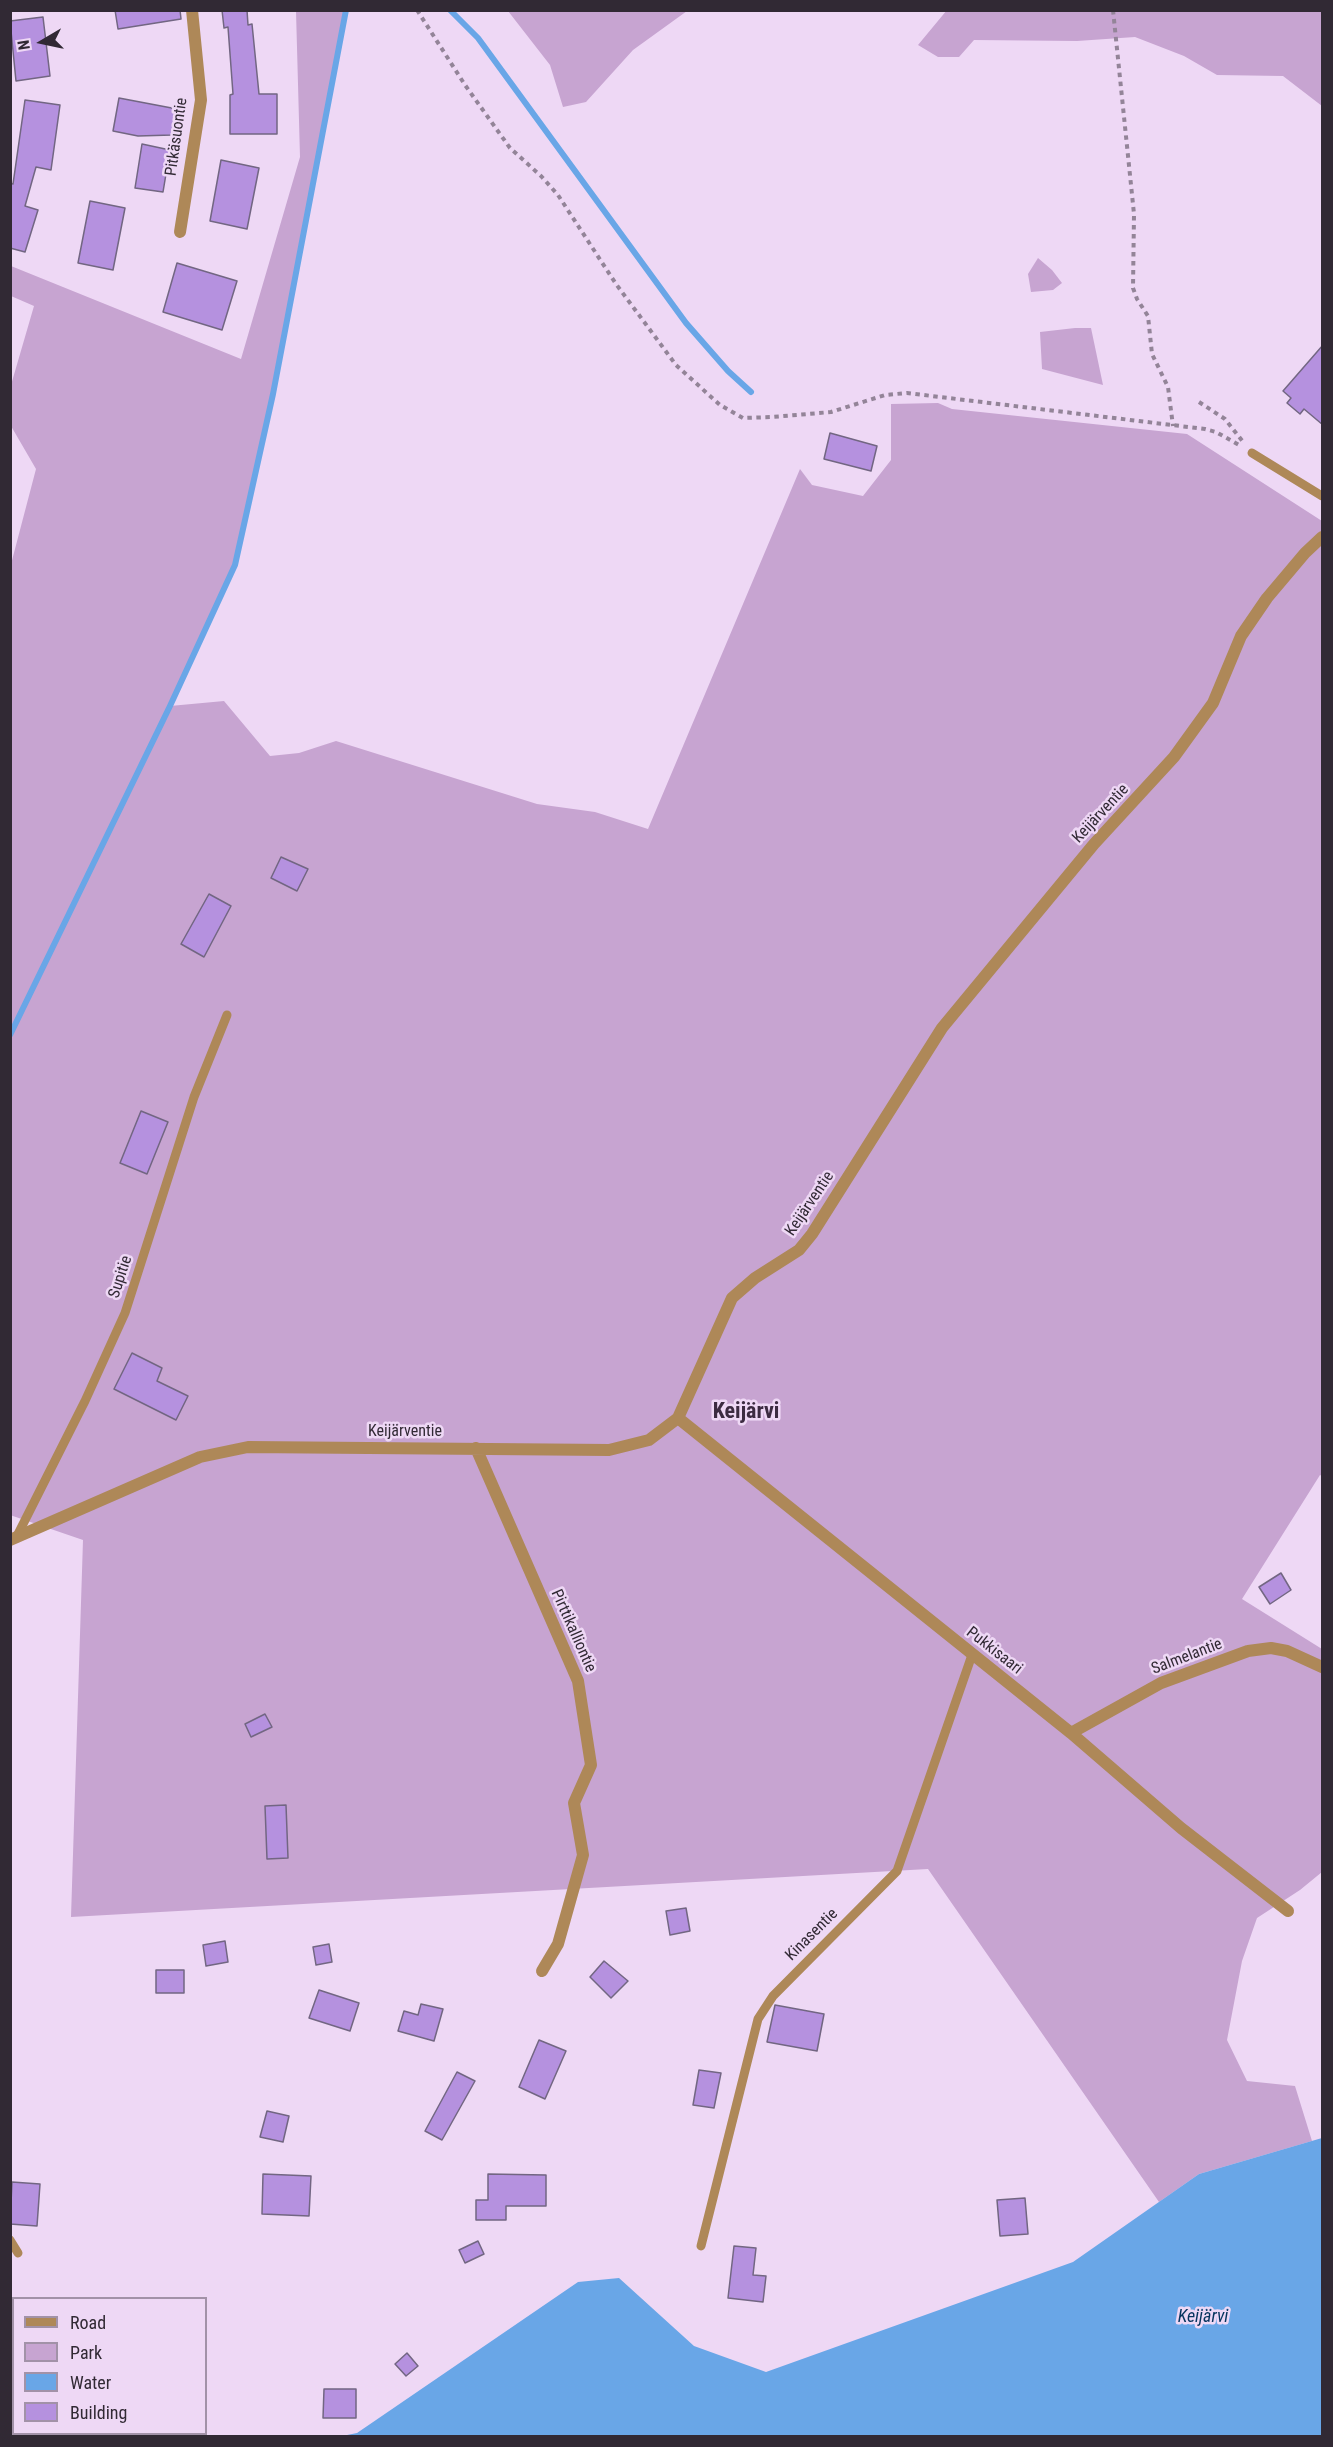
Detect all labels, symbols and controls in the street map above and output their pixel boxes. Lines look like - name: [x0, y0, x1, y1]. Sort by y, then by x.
- north arrow: [12, 12, 72, 72]
- text: N: [14, 39, 34, 51]
- street label: Pitkäsuontie: [162, 97, 192, 177]
- street label: Keijärventie: [1069, 780, 1133, 848]
- street label: Keijärventie: [781, 1168, 839, 1240]
- street label: Supitie: [105, 1253, 137, 1301]
- district label: Keijärvi: [713, 1399, 779, 1425]
- street label: Keijärventie: [368, 1422, 442, 1442]
- street label: Pirttikalliontie: [546, 1587, 600, 1675]
- street label: Pukkisaari: [962, 1623, 1026, 1679]
- street label: Salmelantie: [1149, 1635, 1225, 1679]
- street label: Kinasentie: [782, 1905, 842, 1965]
- legend: [12, 2297, 207, 2435]
- water label: Keijärvi: [1178, 2306, 1228, 2328]
- text: Road: [70, 2312, 106, 2333]
- text: Park: [70, 2342, 102, 2363]
- text: Water: [70, 2372, 111, 2393]
- text: Building: [70, 2402, 127, 2423]

